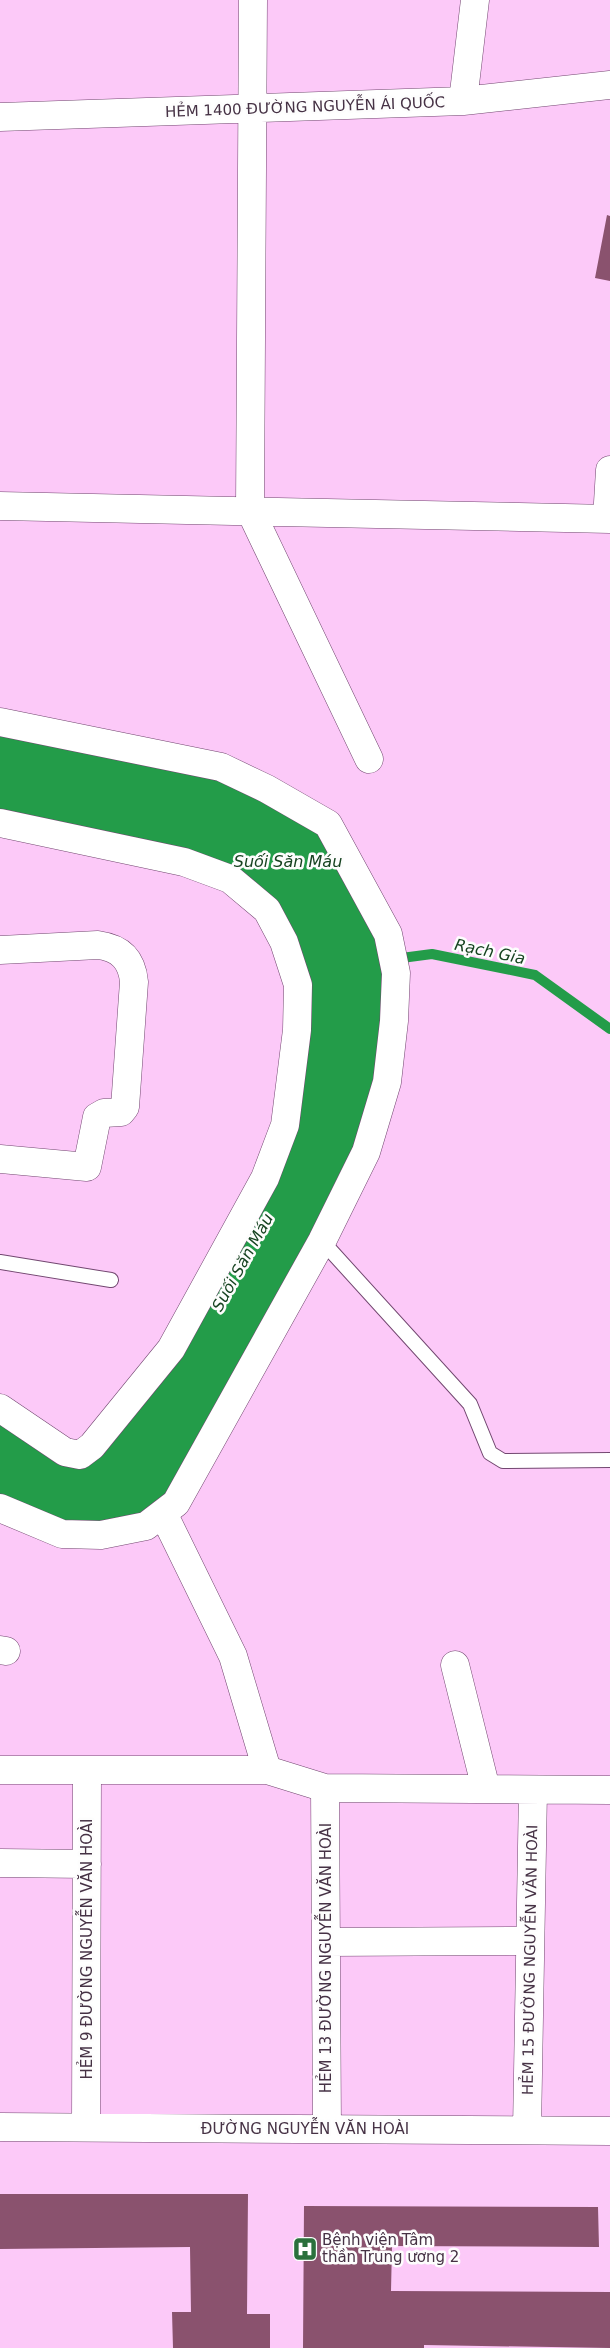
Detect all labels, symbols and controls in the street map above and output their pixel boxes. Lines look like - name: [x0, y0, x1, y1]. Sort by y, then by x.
- street label: HẺM 1400 ĐƯỜNG NGUYỄN ÁI QUỐC: [165, 90, 445, 121]
- water label: Suối Săn Máu: [234, 852, 342, 871]
- water label: Rạch Gia: [453, 935, 527, 968]
- water label: Suối Săn Máu: [208, 1210, 277, 1314]
- street label: HẺM 9 ĐƯỜNG NGUYỄN VĂN HOÀI: [75, 1818, 96, 2080]
- street label: HẺM 13 ĐƯỜNG NGUYỄN VĂN HOÀI: [314, 1823, 335, 2093]
- street label: HẺM 15 ĐƯỜNG NGUYỄN VĂN HOÀI: [516, 1825, 541, 2095]
- street label: ĐƯỜNG NGUYỄN VĂN HOÀI: [201, 2117, 409, 2138]
- place label: Bệnh viện Tâm thần Trung ương 2: [322, 2231, 459, 2266]
- hospital icon: Bệnh viện Tâm thần Trung ương 2: [292, 2236, 318, 2262]

